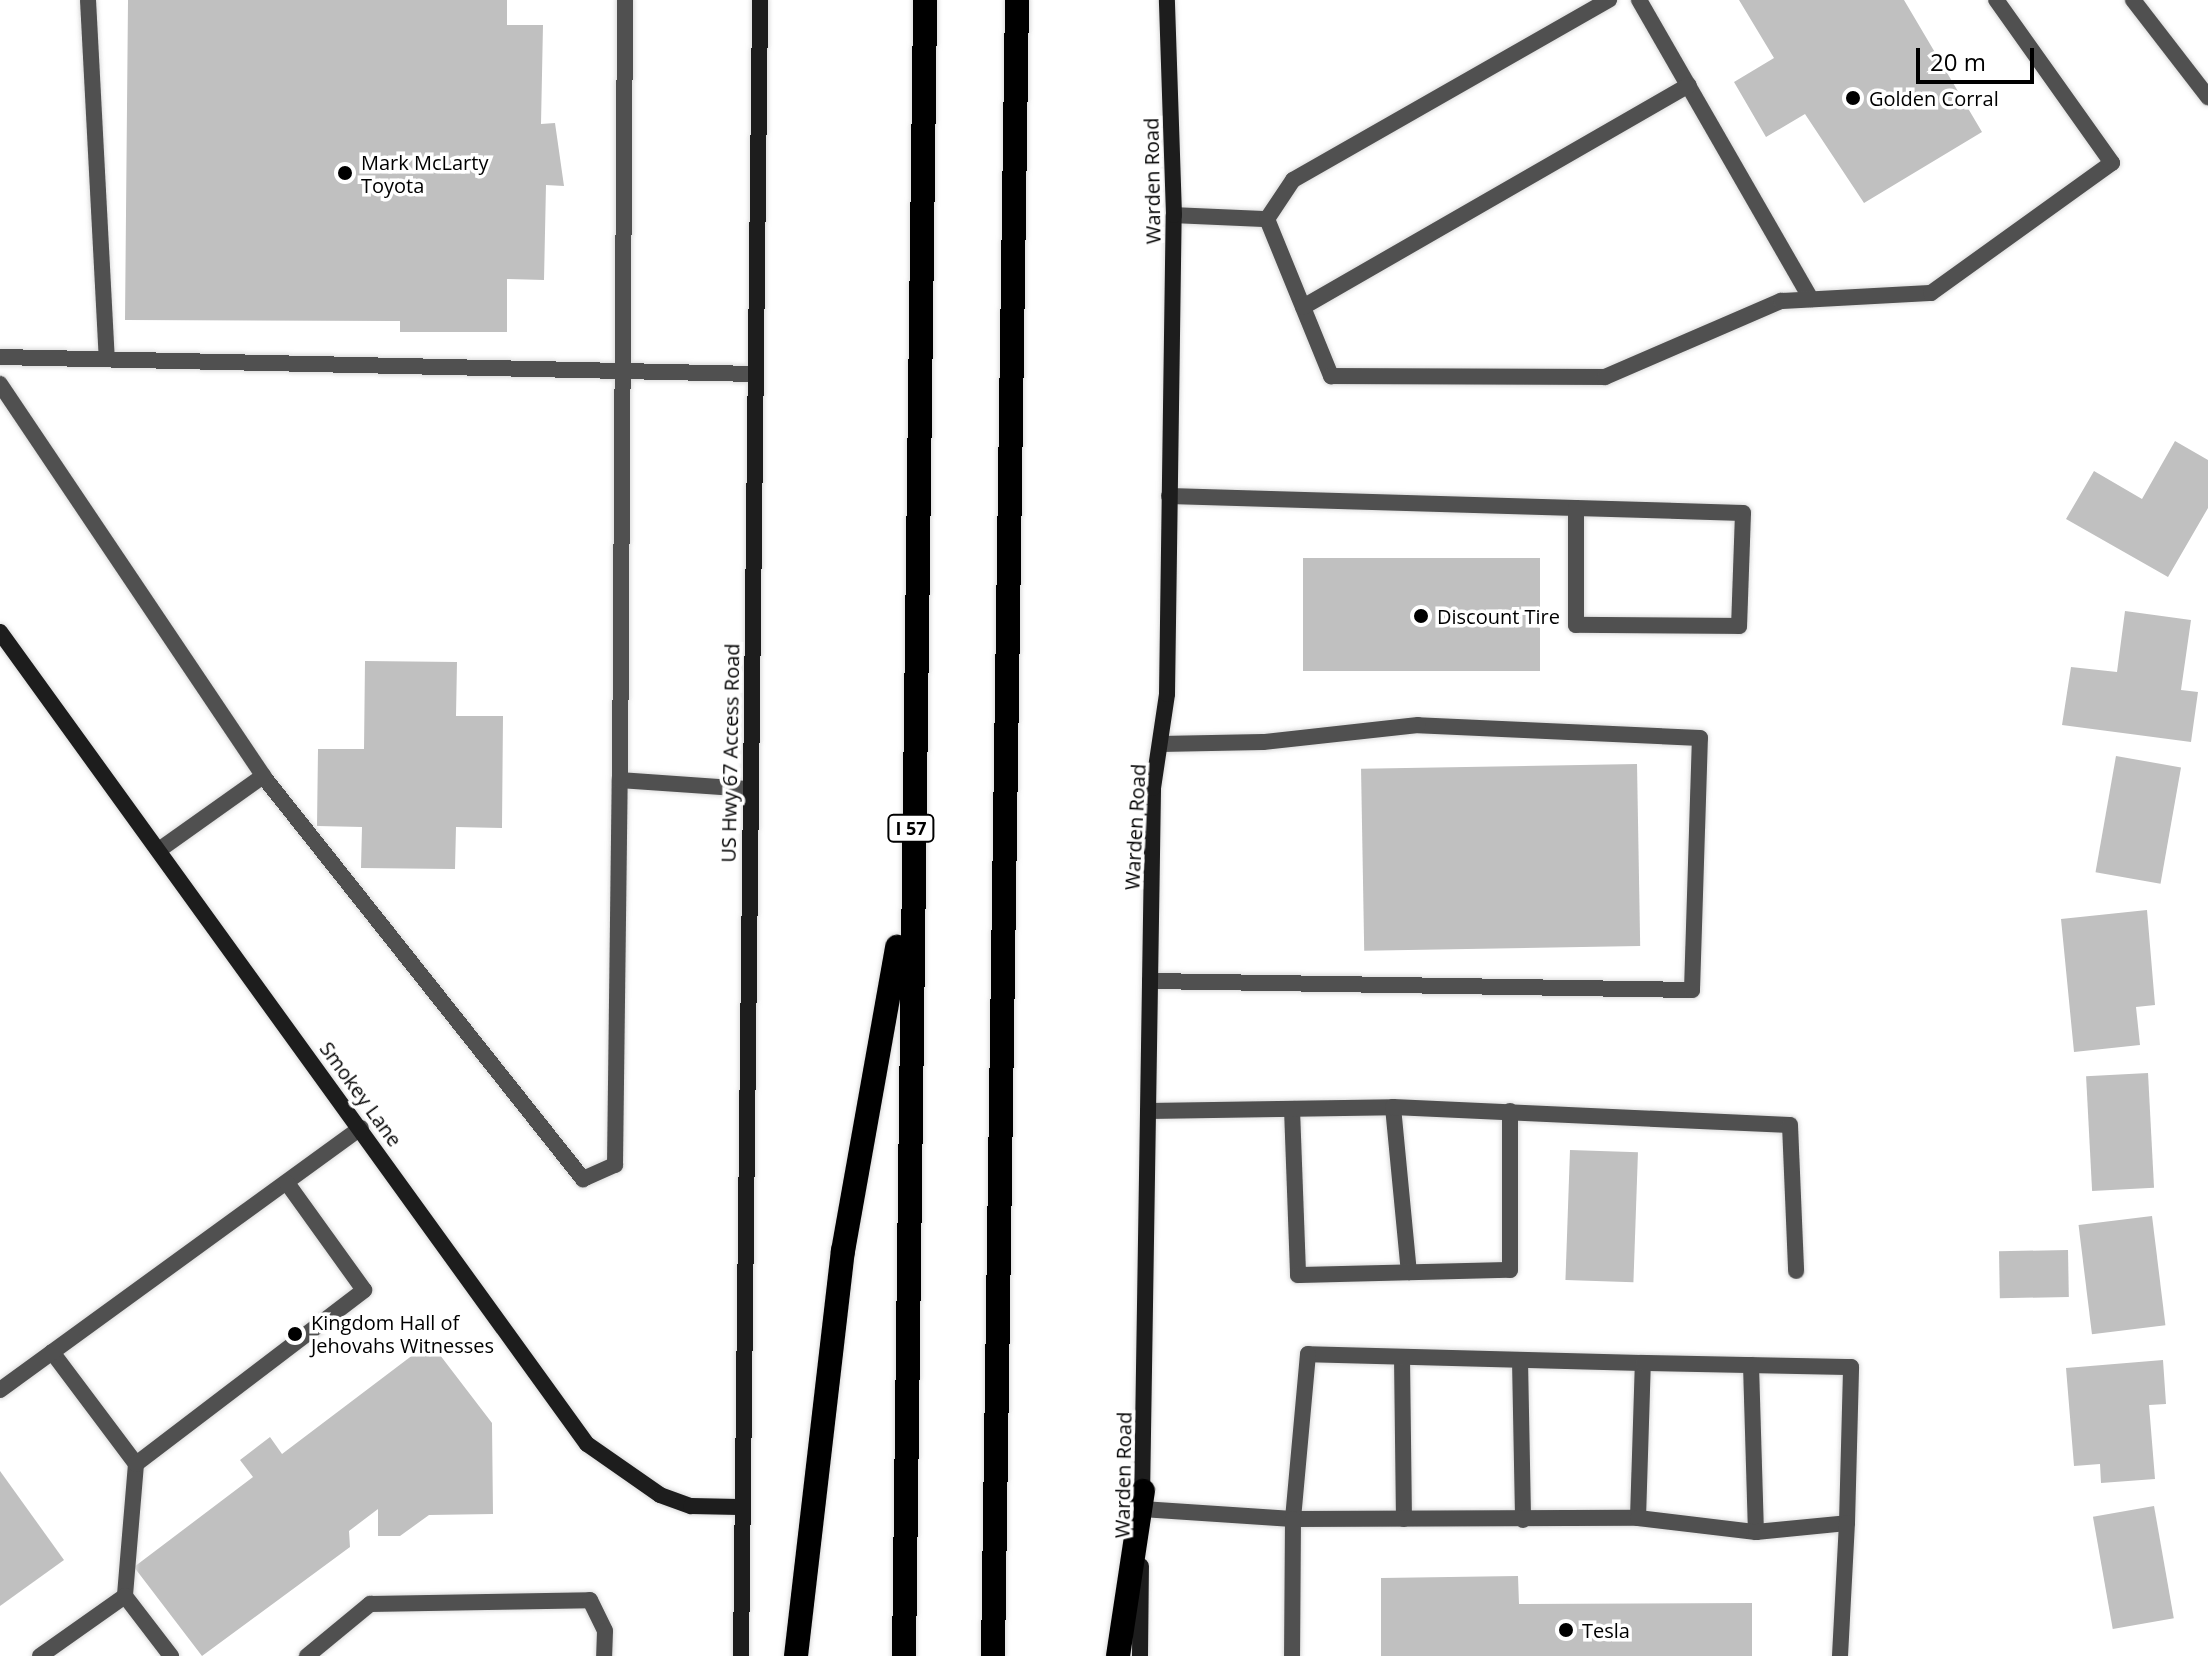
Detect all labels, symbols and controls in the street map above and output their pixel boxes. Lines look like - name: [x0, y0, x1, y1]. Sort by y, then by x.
- scale bar: [1920, 32, 2038, 82]
- text: 20 m: [1930, 45, 1986, 78]
- place label: Golden Corral: [1869, 86, 1999, 110]
- marker: Golden Corral: [1844, 89, 1862, 107]
- street label: Warden Road: [1139, 118, 1165, 244]
- place label: Mark McLarty Toyota: [361, 150, 488, 197]
- marker: Mark McLarty Toyota: [336, 164, 354, 182]
- place label: Discount Tire: [1437, 604, 1560, 628]
- marker: Discount Tire: [1412, 607, 1430, 625]
- street label: US Hwy 67 Access Road: [716, 643, 744, 863]
- street label: Warden Road: [1120, 763, 1150, 891]
- road number: I 57: [887, 814, 935, 842]
- street label: Smokey Lane: [315, 1037, 407, 1151]
- place label: Kingdom Hall of Jehovahs Witnesses: [311, 1310, 494, 1357]
- marker: Kingdom Hall of Jehovahs Witnesses: [286, 1325, 304, 1343]
- street label: Warden Road: [1110, 1412, 1136, 1538]
- place label: Tesla: [1582, 1618, 1630, 1642]
- marker: Tesla: [1557, 1621, 1575, 1639]

